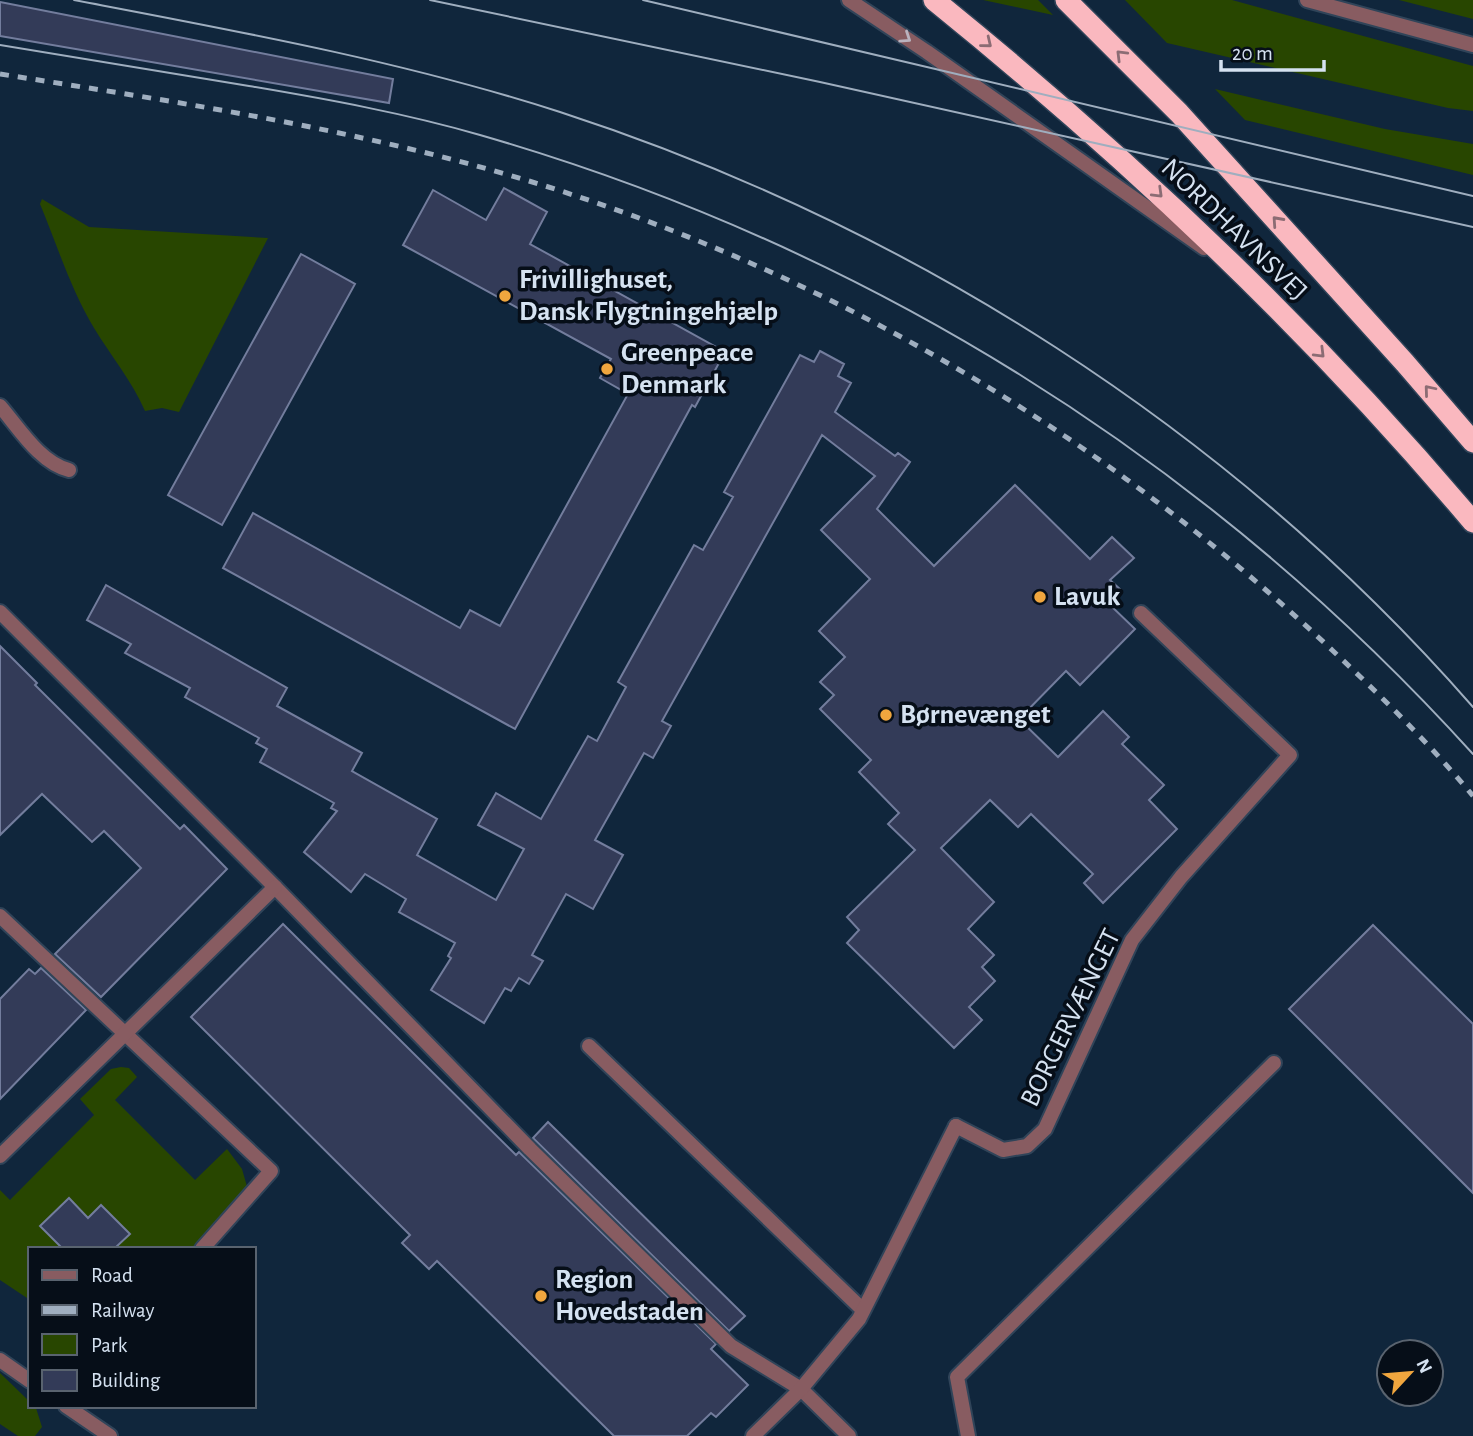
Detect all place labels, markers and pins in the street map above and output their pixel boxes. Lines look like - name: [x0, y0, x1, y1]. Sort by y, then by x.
- place label: Frivillighuset, Dansk Flygtningehjælp: [519, 266, 778, 326]
- marker: Frivillighuset, Dansk Flygtningehjælp: [497, 288, 513, 304]
- place label: Greenpeace Denmark: [621, 339, 753, 399]
- marker: Greenpeace Denmark: [599, 361, 615, 377]
- place label: Lavuk: [1054, 583, 1120, 611]
- marker: Lavuk: [1032, 589, 1048, 605]
- place label: Børnevænget: [900, 701, 1051, 729]
- marker: Børnevænget: [878, 707, 894, 723]
- place label: Region Hovedstaden: [555, 1266, 704, 1326]
- marker: Region Hovedstaden: [533, 1288, 549, 1304]

